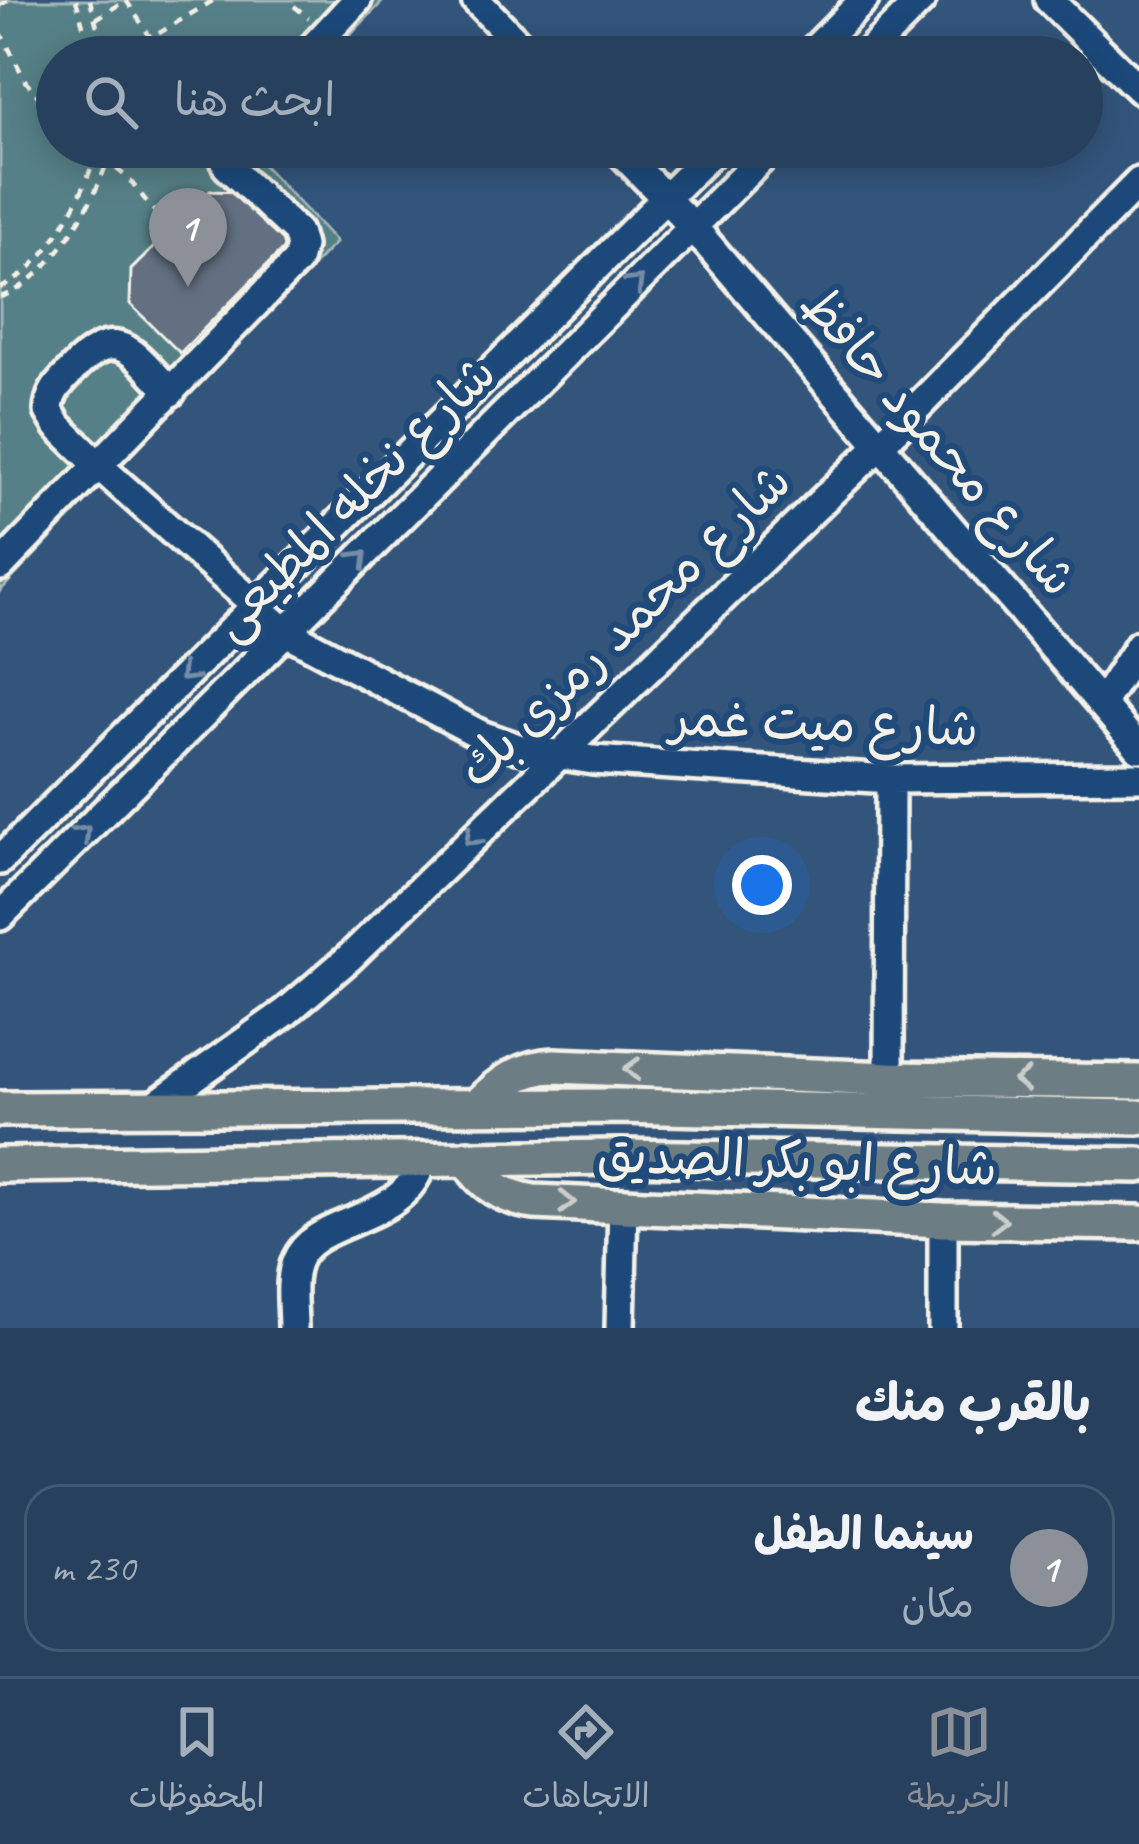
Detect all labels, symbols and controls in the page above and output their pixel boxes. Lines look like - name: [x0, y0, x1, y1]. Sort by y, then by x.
- search box: [36, 36, 1103, 168]
- icon: search: [78, 69, 144, 135]
- text: ابحث هنا: [174, 72, 335, 129]
- pin: 1: [149, 188, 227, 287]
- street label: شارع محمود حافظ: [785, 273, 1091, 611]
- one-way arrow: [622, 275, 644, 297]
- street label: شارع نخله المطيعى: [197, 341, 511, 655]
- street label: شارع محمد رمزى بك: [444, 449, 806, 803]
- one-way arrow: [345, 551, 367, 573]
- one-way arrow: [179, 660, 201, 682]
- street label: شارع ميت غمر: [664, 685, 979, 763]
- one-way arrow: [464, 824, 486, 846]
- one-way arrow: [69, 826, 91, 848]
- your location: [732, 855, 792, 915]
- one-way arrow: [622, 1056, 641, 1082]
- one-way arrow: [1012, 1068, 1031, 1094]
- street label: شارع ابو بكر الصديق: [596, 1122, 998, 1203]
- one-way arrow: [559, 1189, 577, 1215]
- one-way arrow: [990, 1207, 1009, 1233]
- text: بالقرب منك: [855, 1371, 1091, 1435]
- text: سينما الطفل: [754, 1506, 974, 1563]
- text: 230 m: [51, 1544, 135, 1593]
- text: 1: [1040, 1544, 1058, 1593]
- text: مكان: [902, 1580, 974, 1629]
- tab: المحفوظات: [129, 1699, 265, 1825]
- tab: الاتجاهات: [522, 1699, 650, 1825]
- tab: الخريطة: [907, 1699, 1010, 1825]

